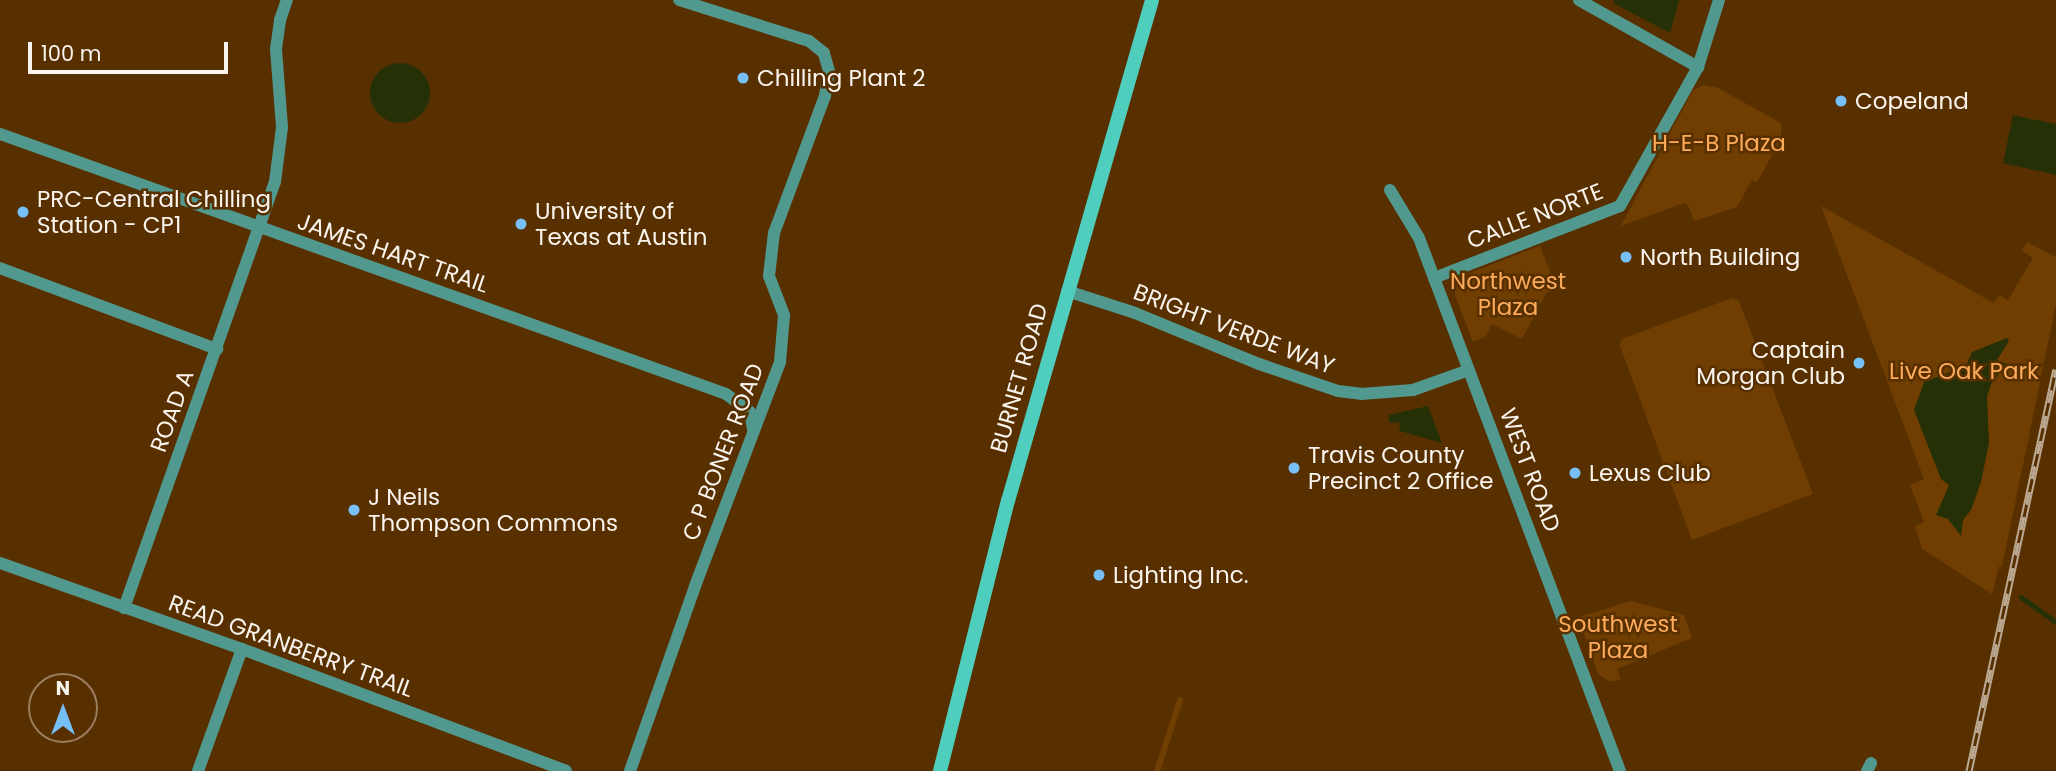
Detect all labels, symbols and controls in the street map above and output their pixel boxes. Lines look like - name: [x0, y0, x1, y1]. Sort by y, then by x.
- scale bar: [32, 28, 231, 72]
- text: 100 m: [41, 39, 101, 68]
- place label: Chilling Plant 2: [757, 64, 925, 92]
- marker: Chilling Plant 2: [735, 70, 751, 86]
- place label: Copeland: [1855, 87, 1969, 115]
- marker: Copeland: [1833, 93, 1849, 109]
- park label: H-E-B Plaza: [1652, 129, 1786, 157]
- street label: CALLE NORTE: [1463, 177, 1607, 255]
- place label: PRC-Central Chilling Station - CP1: [37, 185, 271, 239]
- place label: University of Texas at Austin: [535, 197, 707, 251]
- marker: PRC-Central Chilling Station - CP1: [15, 204, 31, 220]
- street label: JAMES HART TRAIL: [294, 207, 492, 299]
- marker: University of Texas at Austin: [513, 216, 529, 232]
- place label: North Building: [1640, 243, 1800, 271]
- marker: North Building: [1618, 249, 1634, 265]
- park label: Northwest Plaza: [1450, 267, 1566, 321]
- street label: BRIGHT VERDE WAY: [1130, 278, 1338, 380]
- street label: BURNET ROAD: [985, 300, 1053, 456]
- place label: Captain Morgan Club: [1696, 336, 1845, 390]
- marker: Captain Morgan Club: [1851, 355, 1867, 371]
- park label: Live Oak Park: [1889, 357, 2039, 385]
- street label: C P BONER ROAD: [677, 360, 769, 544]
- street label: ROAD A: [144, 366, 200, 456]
- street label: WEST ROAD: [1494, 404, 1566, 536]
- place label: Travis County Precinct 2 Office: [1308, 441, 1493, 495]
- place label: Lexus Club: [1589, 459, 1711, 487]
- marker: Travis County Precinct 2 Office: [1286, 460, 1302, 476]
- marker: Lexus Club: [1567, 465, 1583, 481]
- place label: J Neils Thompson Commons: [368, 483, 618, 537]
- marker: J Neils Thompson Commons: [346, 502, 362, 518]
- place label: Lighting Inc.: [1113, 561, 1248, 589]
- marker: Lighting Inc.: [1091, 567, 1107, 583]
- street label: READ GRANBERRY TRAIL: [165, 589, 417, 703]
- park label: Southwest Plaza: [1558, 610, 1678, 664]
- north arrow: [28, 673, 98, 743]
- text: N: [56, 675, 70, 702]

